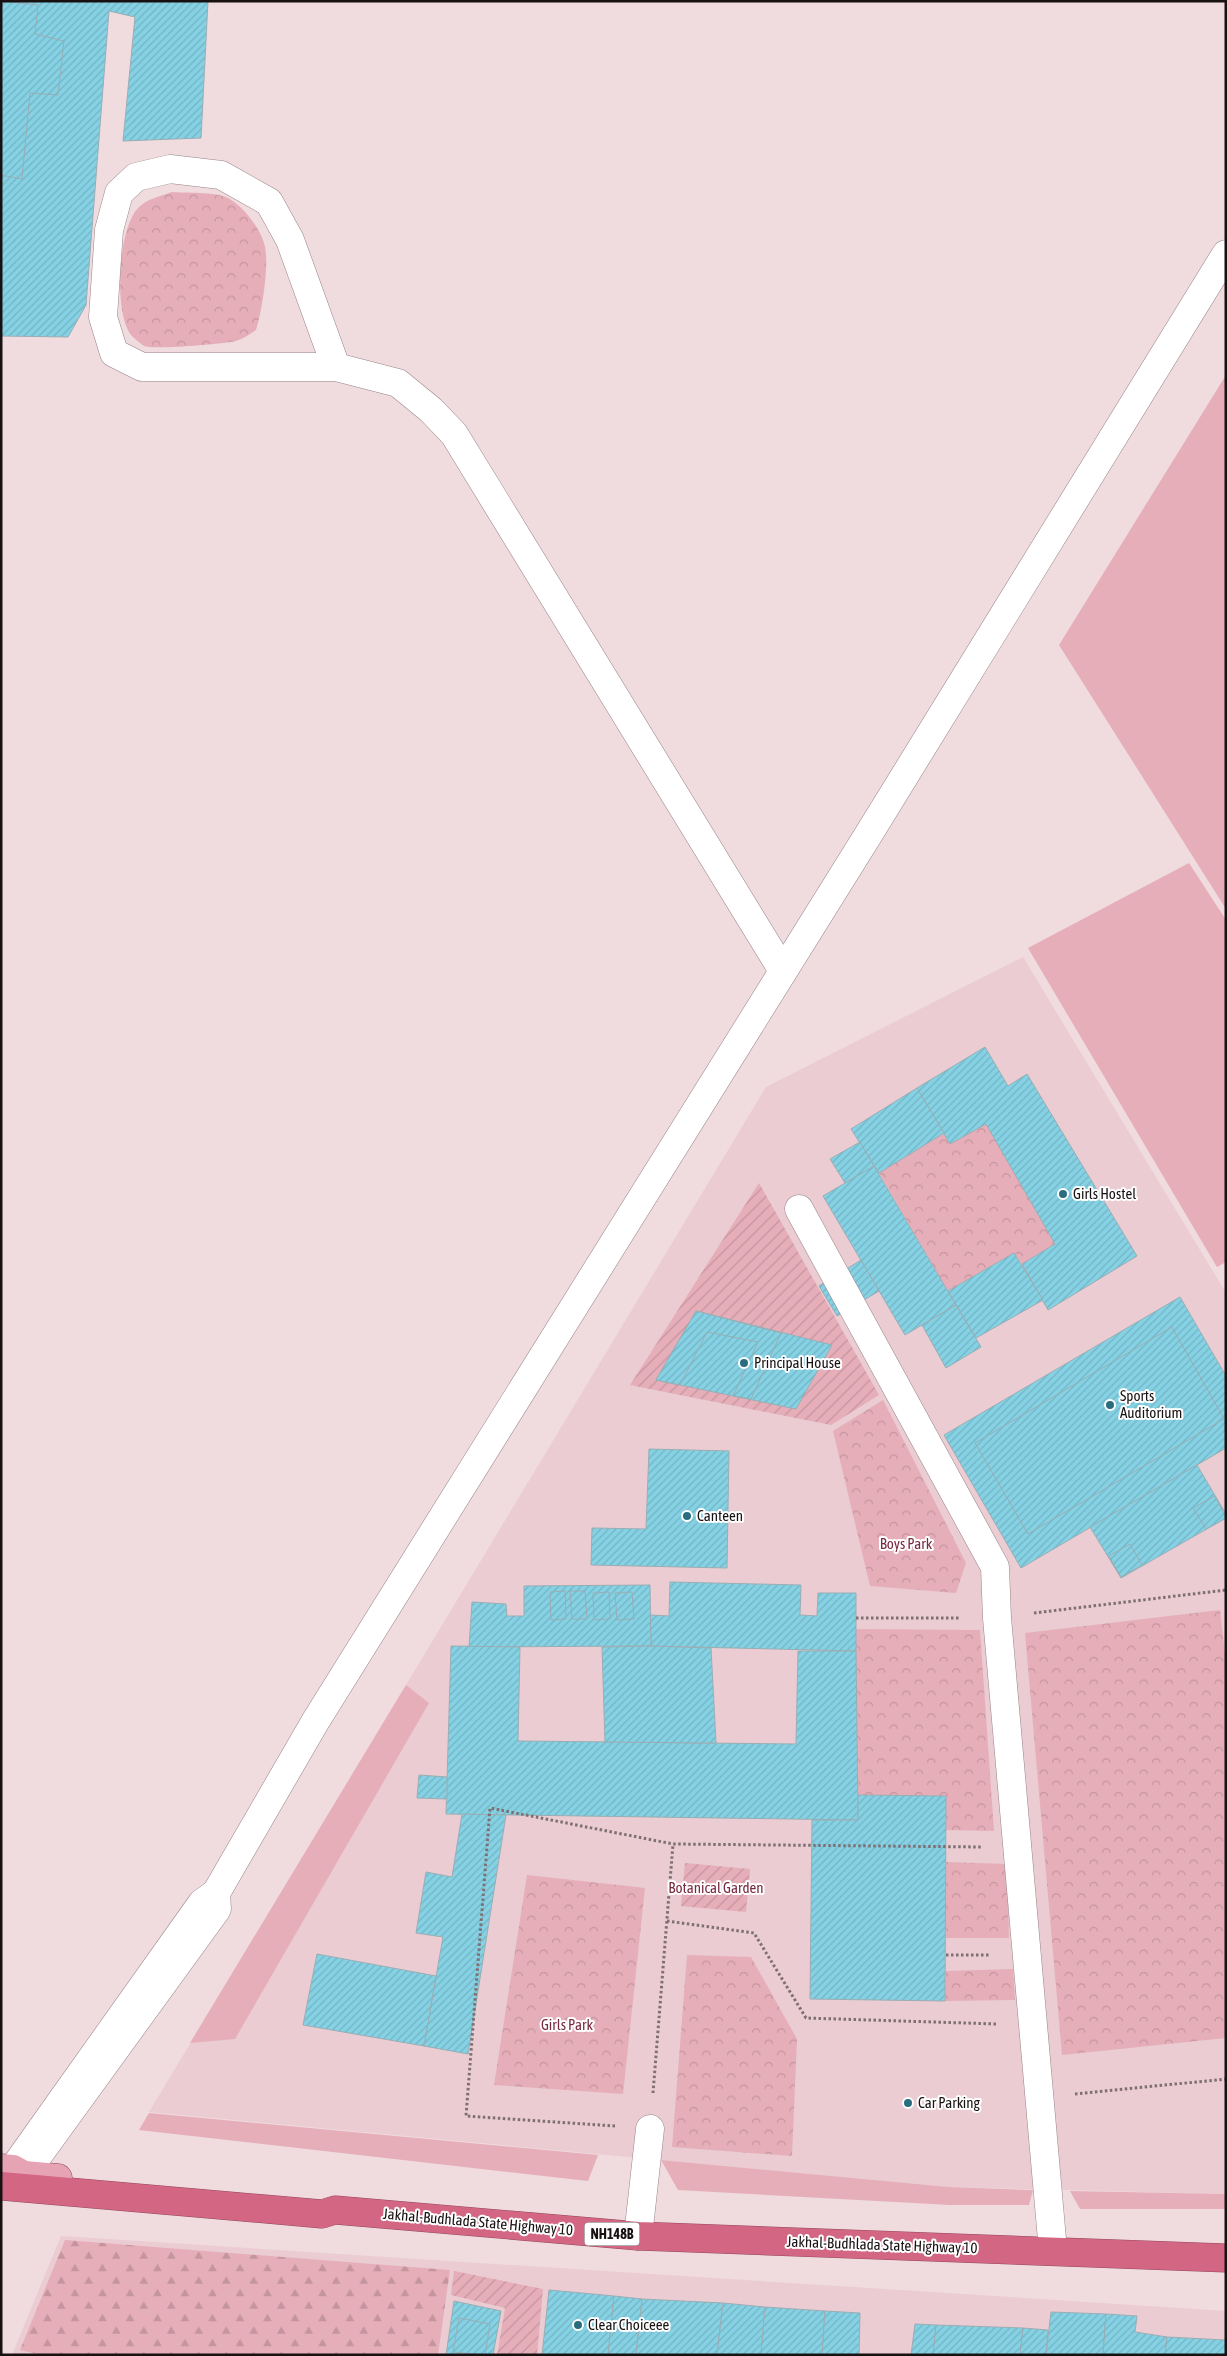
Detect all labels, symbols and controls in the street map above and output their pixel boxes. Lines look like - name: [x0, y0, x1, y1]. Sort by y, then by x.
- place label: Girls Hostel: [1073, 1185, 1136, 1202]
- marker: Girls Hostel: [1057, 1188, 1069, 1200]
- place label: Principal House: [754, 1354, 841, 1371]
- marker: Principal House: [738, 1357, 750, 1369]
- place label: Sports Auditorium: [1120, 1387, 1182, 1421]
- marker: Sports Auditorium: [1104, 1399, 1116, 1411]
- place label: Canteen: [697, 1507, 743, 1524]
- marker: Canteen: [681, 1510, 693, 1522]
- park label: Boys Park: [880, 1535, 933, 1552]
- park label: Botanical Garden: [668, 1879, 764, 1896]
- park label: Girls Park: [541, 2016, 593, 2033]
- place label: Car Parking: [918, 2094, 981, 2111]
- marker: Car Parking: [902, 2097, 914, 2109]
- street label: Jakhal-Budhlada State Highway 10: [382, 2205, 574, 2238]
- road number: NH148B: [584, 2222, 640, 2246]
- street label: Jakhal-Budhlada State Highway 10: [786, 2233, 978, 2256]
- place label: Clear Choiceee: [588, 2316, 669, 2333]
- marker: Clear Choiceee: [572, 2319, 584, 2331]

